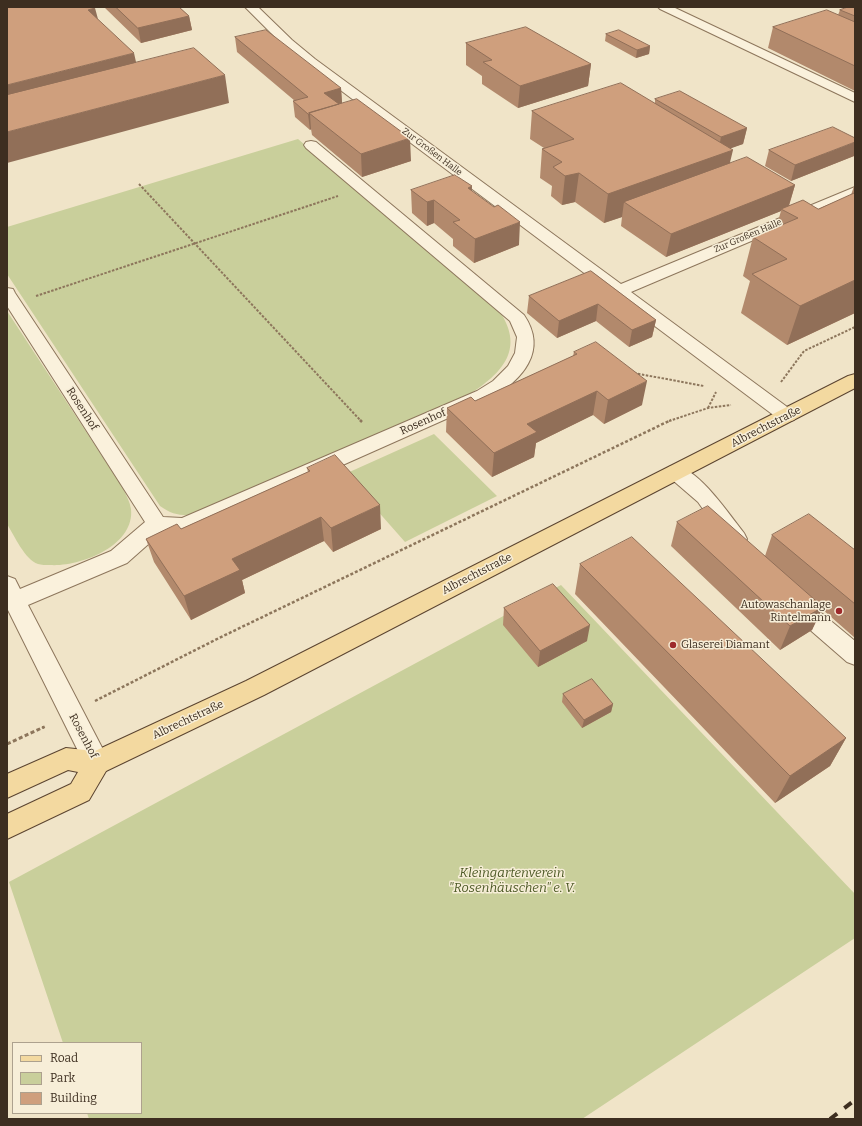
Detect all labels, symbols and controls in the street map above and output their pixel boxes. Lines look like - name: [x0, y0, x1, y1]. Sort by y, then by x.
- street label: Zur Großen Halle: [400, 126, 464, 178]
- street label: Zur Großen Halle: [713, 217, 783, 255]
- street label: Rosenhof: [63, 385, 101, 433]
- street label: Albrechtstraße: [729, 404, 803, 450]
- street label: Rosenhof: [398, 406, 448, 438]
- street label: Albrechtstraße: [440, 551, 514, 597]
- place label: Autowaschanlage Rintelmann: [741, 598, 831, 624]
- marker: Autowaschanlage Rintelmann: [834, 606, 844, 616]
- place label: Glaserei Diamant: [681, 638, 770, 652]
- marker: Glaserei Diamant: [668, 640, 678, 650]
- street label: Albrechtstraße: [150, 698, 226, 742]
- street label: Rosenhof: [66, 711, 100, 761]
- park label: Kleingartenverein "Rosenhäuschen" e. V.: [449, 865, 575, 896]
- legend: [12, 1042, 142, 1114]
- text: Road: [50, 1051, 78, 1065]
- text: Park: [50, 1071, 75, 1085]
- text: Building: [50, 1091, 97, 1105]

